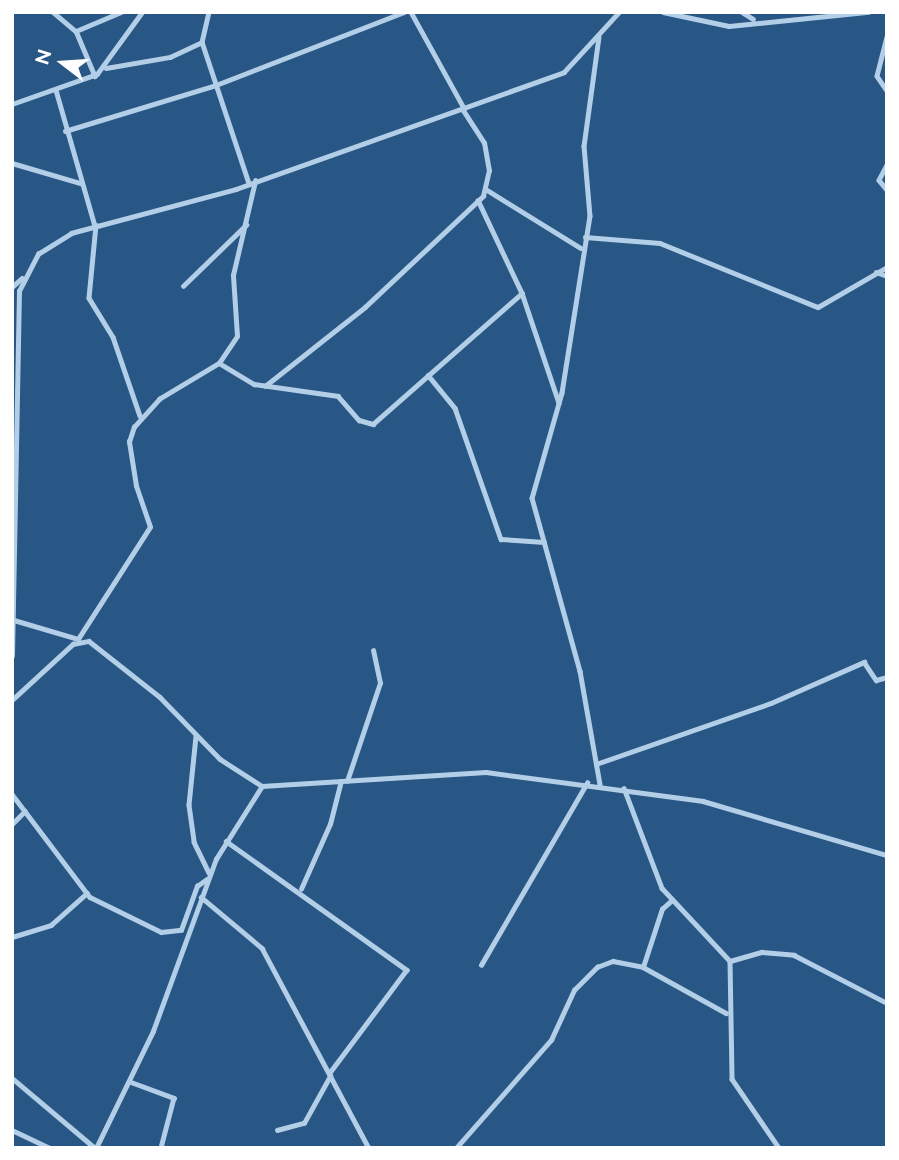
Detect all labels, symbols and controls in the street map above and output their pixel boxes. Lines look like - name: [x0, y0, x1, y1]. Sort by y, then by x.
- north arrow: [28, 28, 98, 98]
- text: N: [30, 47, 56, 67]

